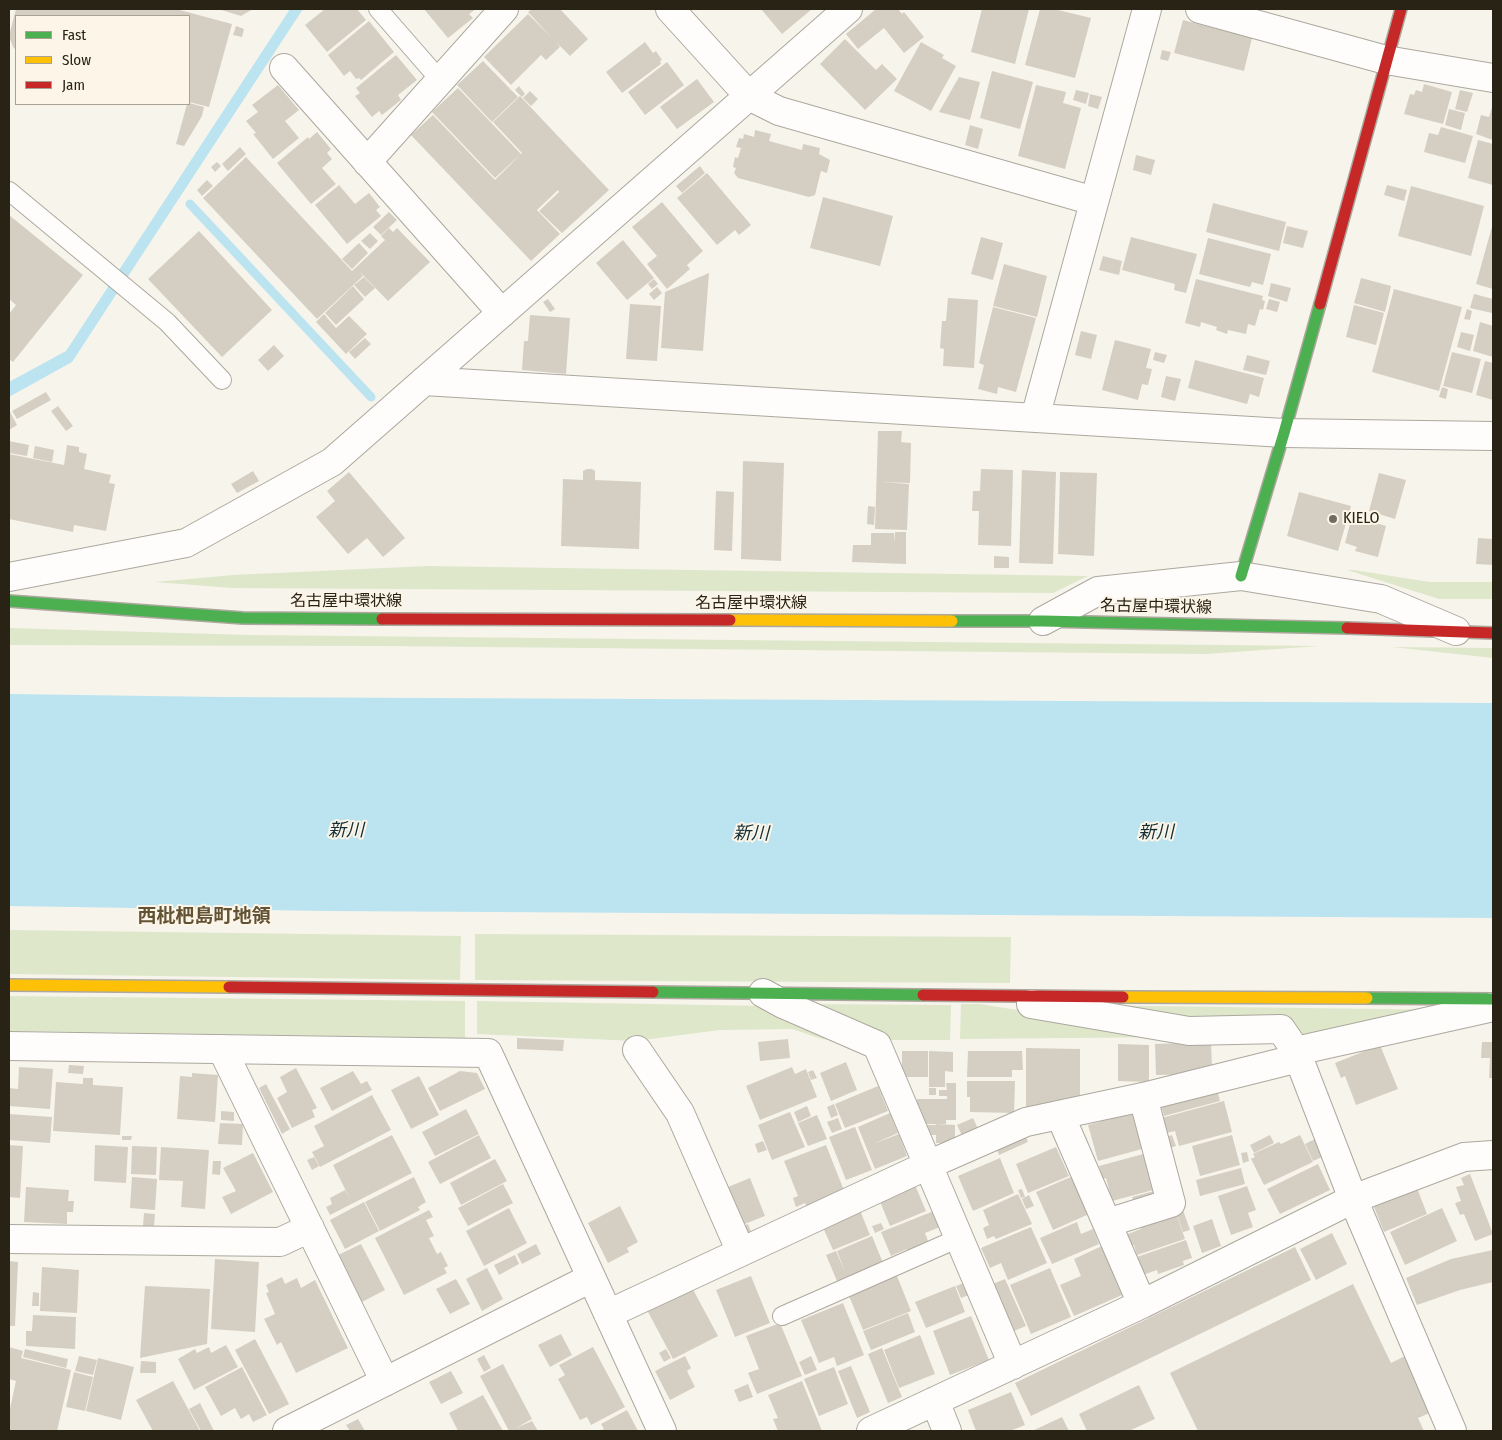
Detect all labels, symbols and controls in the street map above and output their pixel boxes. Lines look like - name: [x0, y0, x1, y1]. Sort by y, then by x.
- legend: [15, 15, 190, 105]
- text: Fast: [62, 26, 86, 44]
- text: Slow: [62, 51, 91, 69]
- text: Jam: [62, 76, 85, 94]
- place label: KIELO: [1343, 509, 1380, 529]
- marker: KIELO: [1327, 513, 1339, 525]
- street label: 名古屋中環状線: [290, 592, 402, 612]
- street label: 名古屋中環状線: [695, 594, 807, 614]
- street label: 名古屋中環状線: [1100, 596, 1212, 618]
- water label: 新川: [328, 820, 364, 842]
- water label: 新川: [1138, 822, 1174, 844]
- water label: 新川: [733, 823, 769, 845]
- district label: 西枇杷島町地領: [138, 906, 270, 928]

